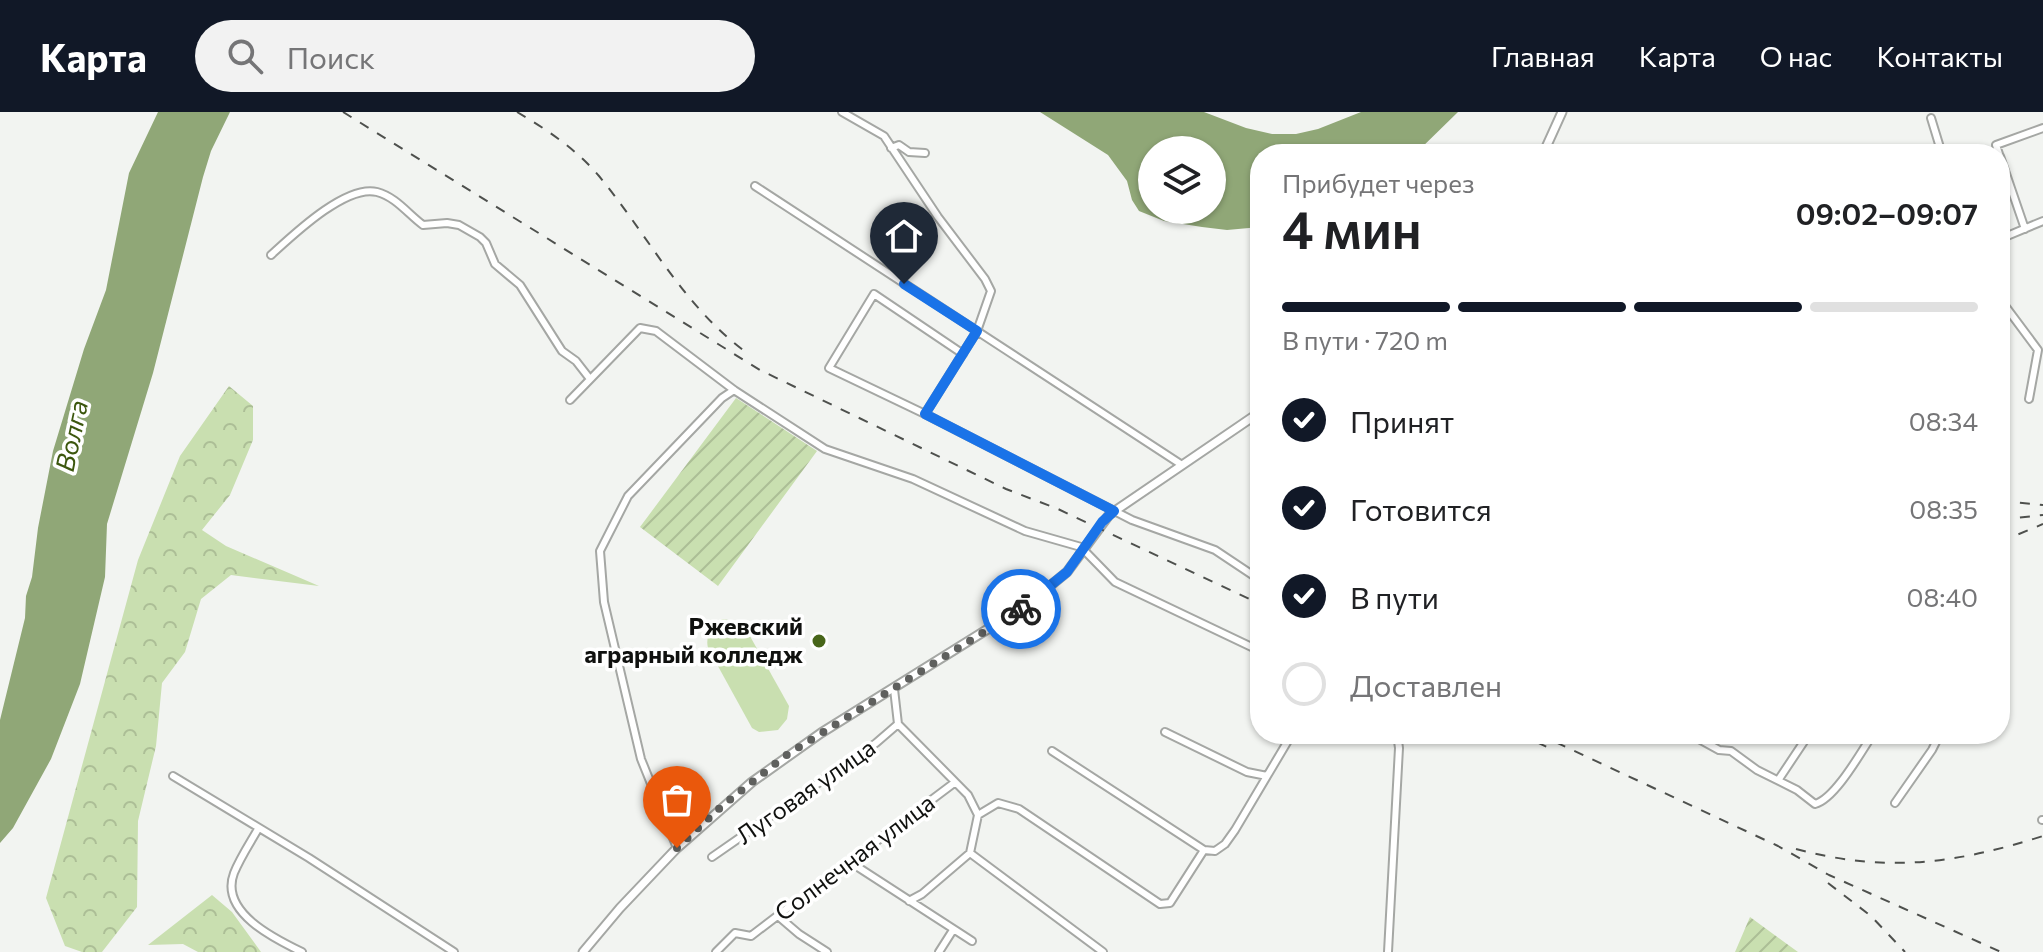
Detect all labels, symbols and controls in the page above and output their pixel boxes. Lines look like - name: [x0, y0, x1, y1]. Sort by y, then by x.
- search box: [195, 20, 755, 92]
- text: Карта: [40, 33, 147, 80]
- icon: search: [223, 34, 267, 78]
- text: Поиск: [287, 38, 375, 75]
- text: Главная: [1491, 39, 1595, 73]
- text: Карта: [1639, 39, 1716, 73]
- text: О нас: [1760, 39, 1832, 73]
- text: Контакты: [1876, 39, 2003, 73]
- map controls: [1138, 136, 1226, 224]
- button: layers: [1138, 136, 1226, 224]
- text: Прибудет через: [1282, 167, 1475, 198]
- text: 09:02–09:07: [1796, 194, 1978, 231]
- text: 4 мин: [1282, 196, 1422, 260]
- pin: [870, 202, 938, 284]
- icon: home: [882, 214, 926, 258]
- text: В пути · 720 m: [1282, 324, 1448, 355]
- water label: Волга: [48, 397, 93, 474]
- icon: check: [1282, 398, 1326, 442]
- text: Принят: [1350, 402, 1454, 439]
- text: 08:34: [1909, 405, 1978, 436]
- icon: check: [1282, 486, 1326, 530]
- text: Готовится: [1350, 490, 1492, 527]
- text: 08:35: [1909, 493, 1978, 524]
- courier: [981, 569, 1061, 649]
- icon: check: [1282, 574, 1326, 618]
- text: В пути: [1350, 578, 1439, 615]
- text: 08:40: [1907, 581, 1978, 612]
- icon: bike: [999, 587, 1043, 631]
- place label: Ржевский аграрный колледж: [584, 611, 804, 668]
- marker: Ржевский аграрный колледж: [810, 632, 828, 650]
- text: Доставлен: [1350, 666, 1502, 703]
- street label: Луговая улица: [730, 732, 880, 849]
- pin: [643, 766, 711, 848]
- icon: bag: [655, 778, 699, 822]
- street label: Солнечная улица: [768, 787, 940, 926]

